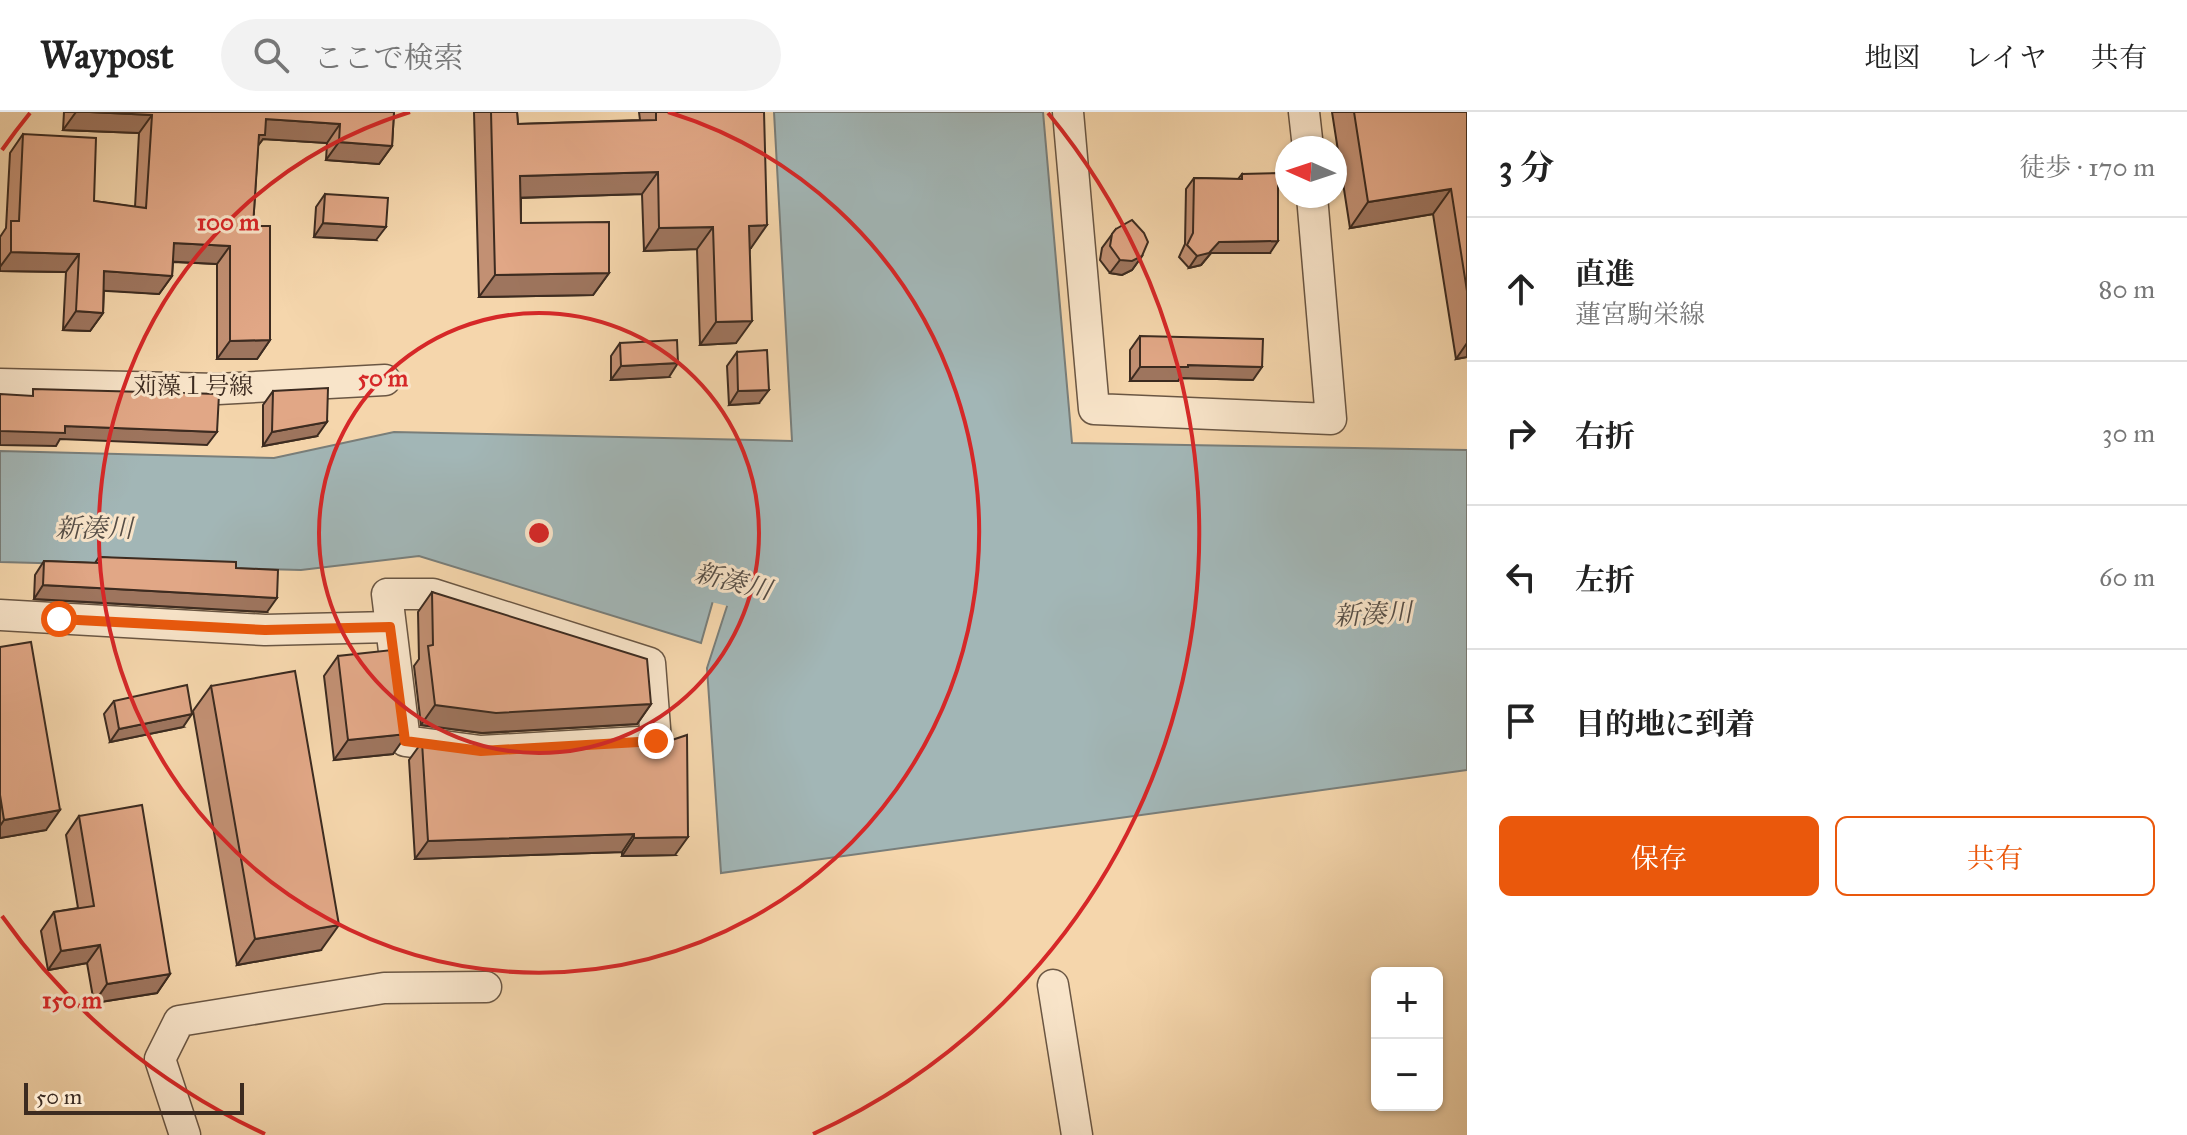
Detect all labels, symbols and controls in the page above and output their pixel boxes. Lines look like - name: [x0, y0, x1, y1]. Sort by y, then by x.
- search box: [221, 19, 781, 91]
- text: Waypost: [40, 32, 173, 78]
- icon: search: [249, 33, 293, 77]
- text: ここで検索: [313, 40, 463, 76]
- text: 地図: [1864, 40, 1920, 75]
- text: レイヤ: [1964, 40, 2047, 75]
- text: 共有: [2091, 40, 2147, 75]
- north arrow: [1275, 136, 1347, 208]
- text: 3 分: [1499, 147, 1554, 188]
- text: 徒歩 · 170 m: [2019, 151, 2155, 183]
- text: 100 m: [197, 207, 260, 237]
- text: 直進: [1575, 256, 1635, 292]
- icon: ahead: [1499, 267, 1543, 311]
- text: 80 m: [2099, 273, 2155, 305]
- text: 蓮宮駒栄線: [1575, 298, 1705, 330]
- text: 50 m: [358, 363, 409, 393]
- street label: 苅藻１号線: [133, 371, 253, 401]
- icon: right: [1499, 411, 1543, 455]
- text: 30 m: [2102, 417, 2155, 449]
- text: 右折: [1575, 418, 1635, 454]
- water label: 新湊川: [55, 512, 136, 544]
- centre of rings: [525, 519, 553, 547]
- icon: left: [1499, 555, 1543, 599]
- water label: 新湊川: [691, 556, 778, 607]
- text: 60 m: [2099, 561, 2155, 593]
- text: 左折: [1575, 562, 1635, 598]
- water label: 新湊川: [1333, 596, 1416, 632]
- route start: [41, 601, 77, 637]
- icon: arrive: [1499, 699, 1543, 743]
- text: 目的地に到着: [1575, 706, 1755, 742]
- route end: [638, 723, 674, 759]
- button: 保存: [1499, 816, 1819, 896]
- button: 共有: [1835, 816, 2155, 896]
- map controls: [1371, 967, 1443, 1111]
- button: +: [1371, 967, 1443, 1039]
- text: 150 m: [42, 985, 103, 1015]
- button: −: [1371, 1039, 1443, 1111]
- scale bar: [24, 1079, 244, 1115]
- text: 50 m: [36, 1083, 82, 1110]

